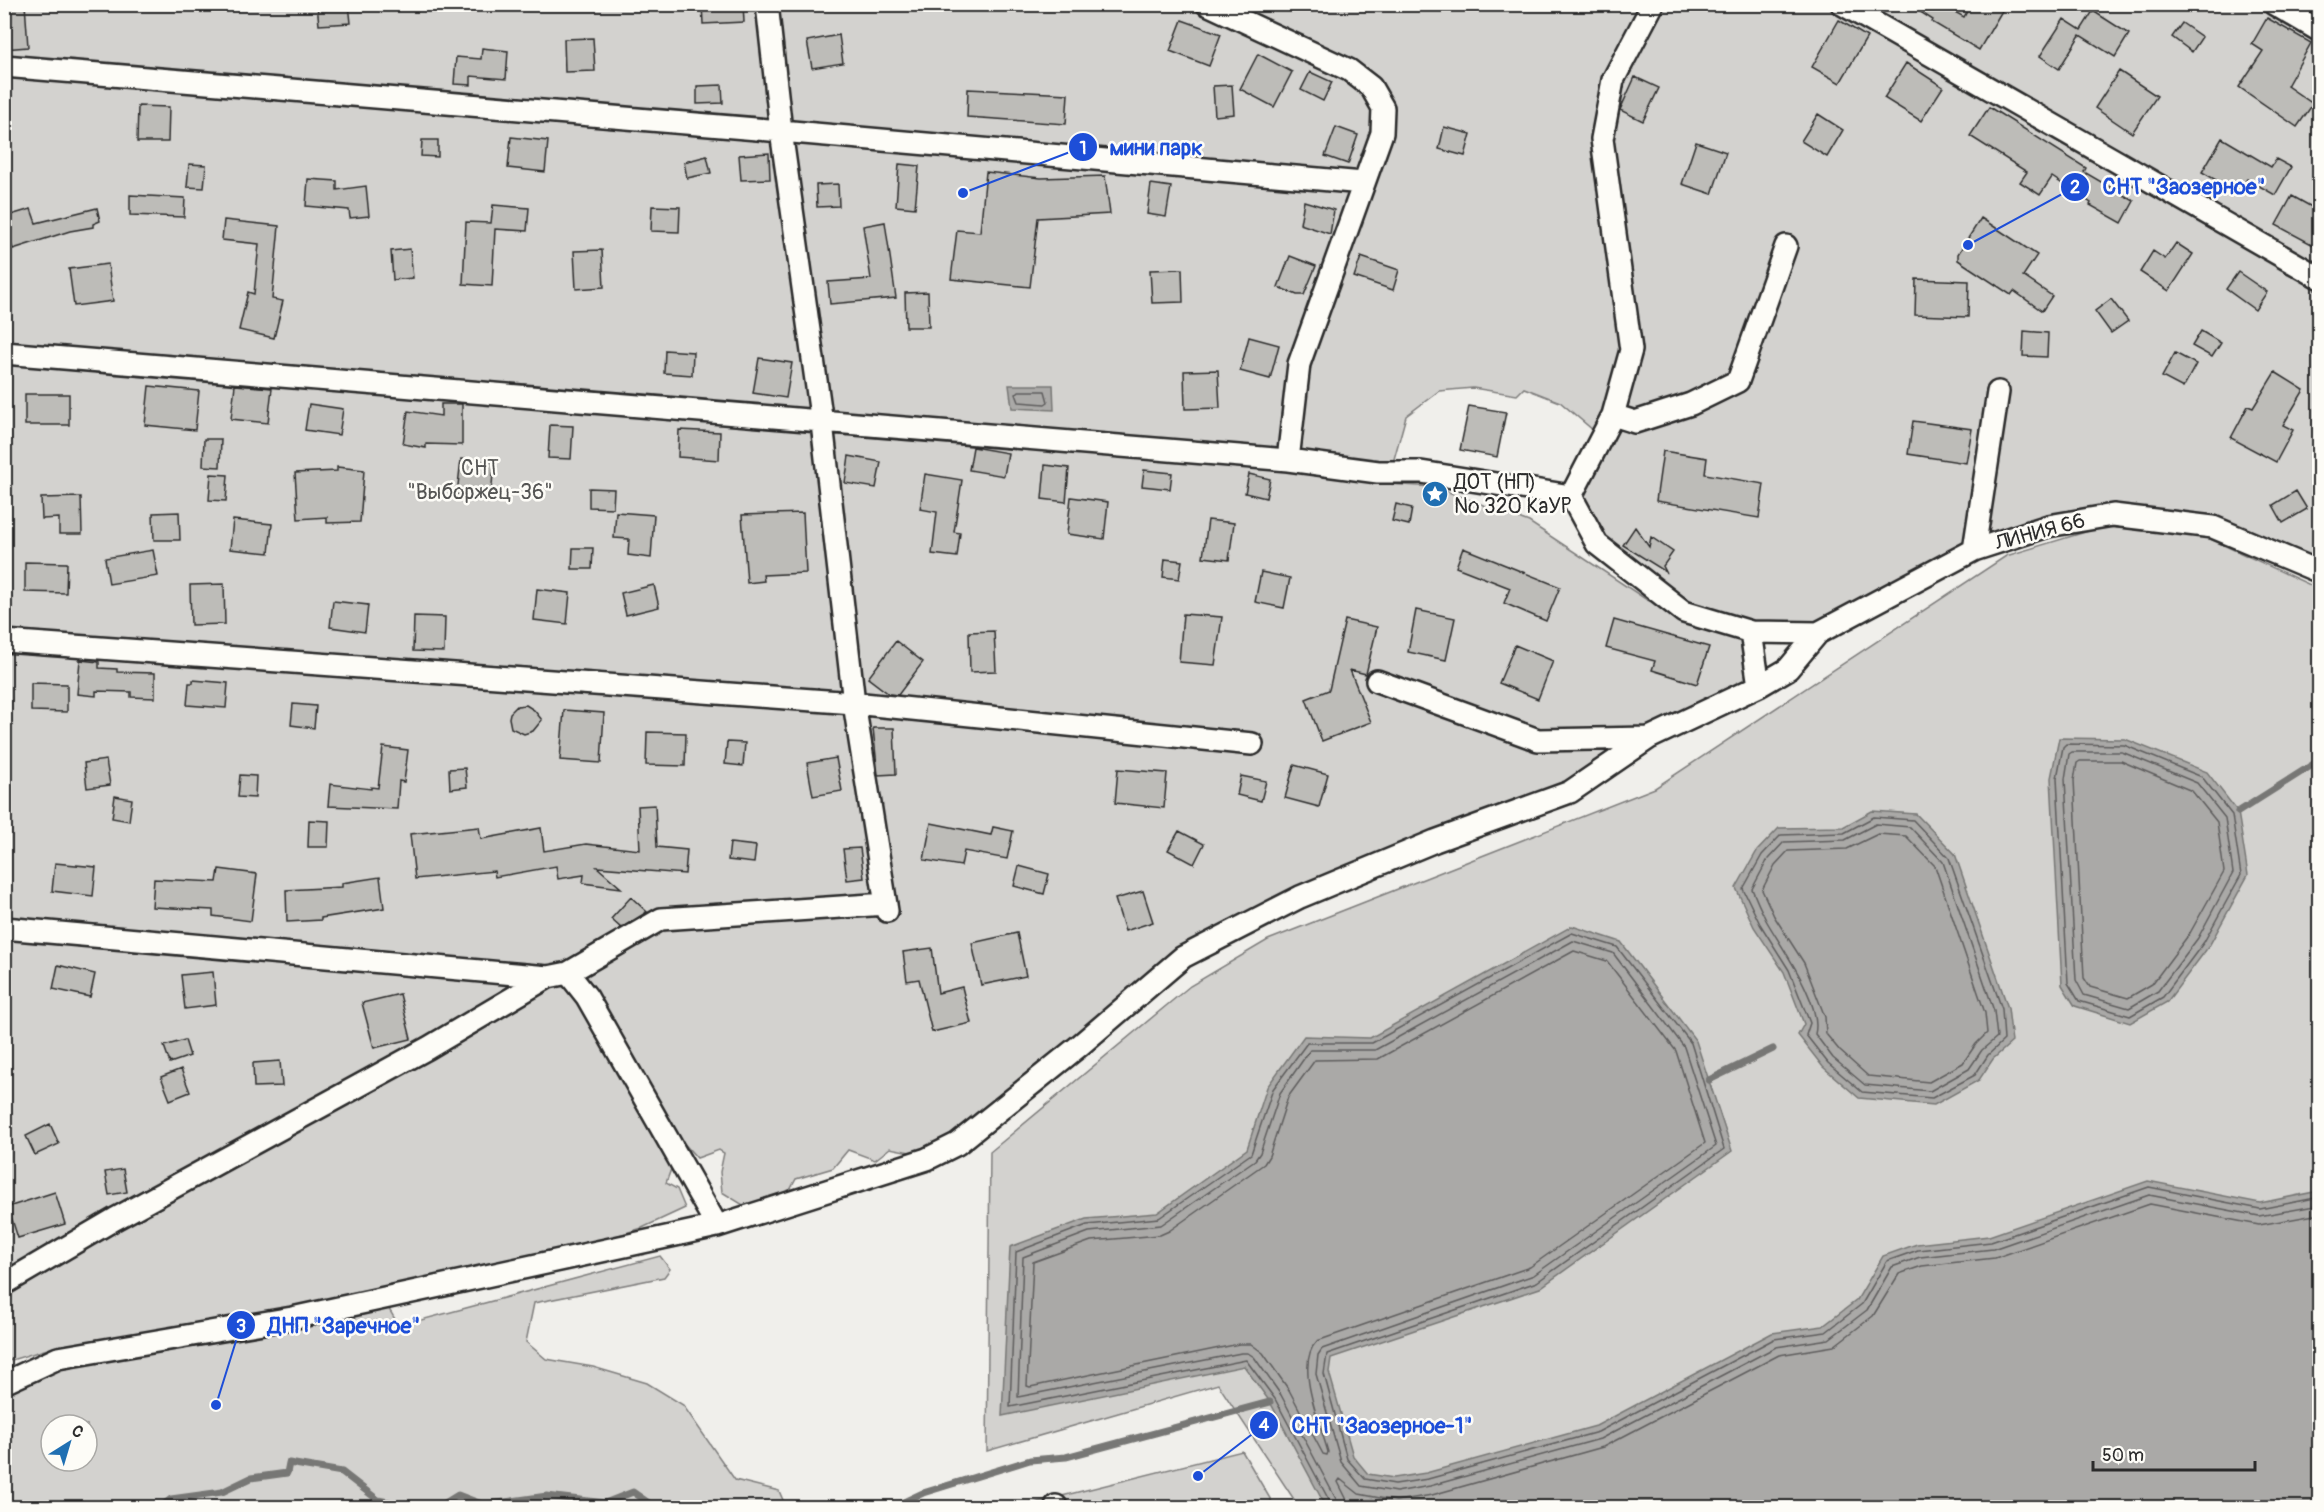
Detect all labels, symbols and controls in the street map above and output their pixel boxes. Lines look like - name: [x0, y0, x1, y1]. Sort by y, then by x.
- callout: мини парк: [1068, 127, 1215, 167]
- text: мини парк: [1110, 134, 1203, 162]
- text: 1: [1079, 137, 1087, 160]
- callout: СНТ "Заозерное": [2060, 167, 2277, 207]
- text: СНТ "Заозерное": [2102, 173, 2266, 201]
- text: 2: [2070, 176, 2080, 199]
- park label: СНТ "Выборжец-36": [407, 455, 553, 506]
- place label: ДОТ (НП) № 320 КаУР: [1453, 469, 1572, 520]
- place icon: ДОТ (НП) № 320 КаУР: [1420, 479, 1450, 509]
- street label: ЛИНИЯ 66: [1991, 507, 2088, 557]
- callout: ДНП "Заречное": [226, 1305, 433, 1345]
- text: ДНП "Заречное": [266, 1312, 420, 1340]
- text: 3: [236, 1315, 246, 1338]
- callout: СНТ "Заозерное-1": [1249, 1405, 1485, 1445]
- text: СНТ "Заозерное-1": [1291, 1412, 1473, 1440]
- north arrow: [39, 1413, 99, 1473]
- text: 4: [1259, 1414, 1270, 1437]
- text: С: [67, 1421, 87, 1443]
- scale bar: [2093, 1434, 2255, 1472]
- text: 50 m: [2102, 1444, 2144, 1467]

